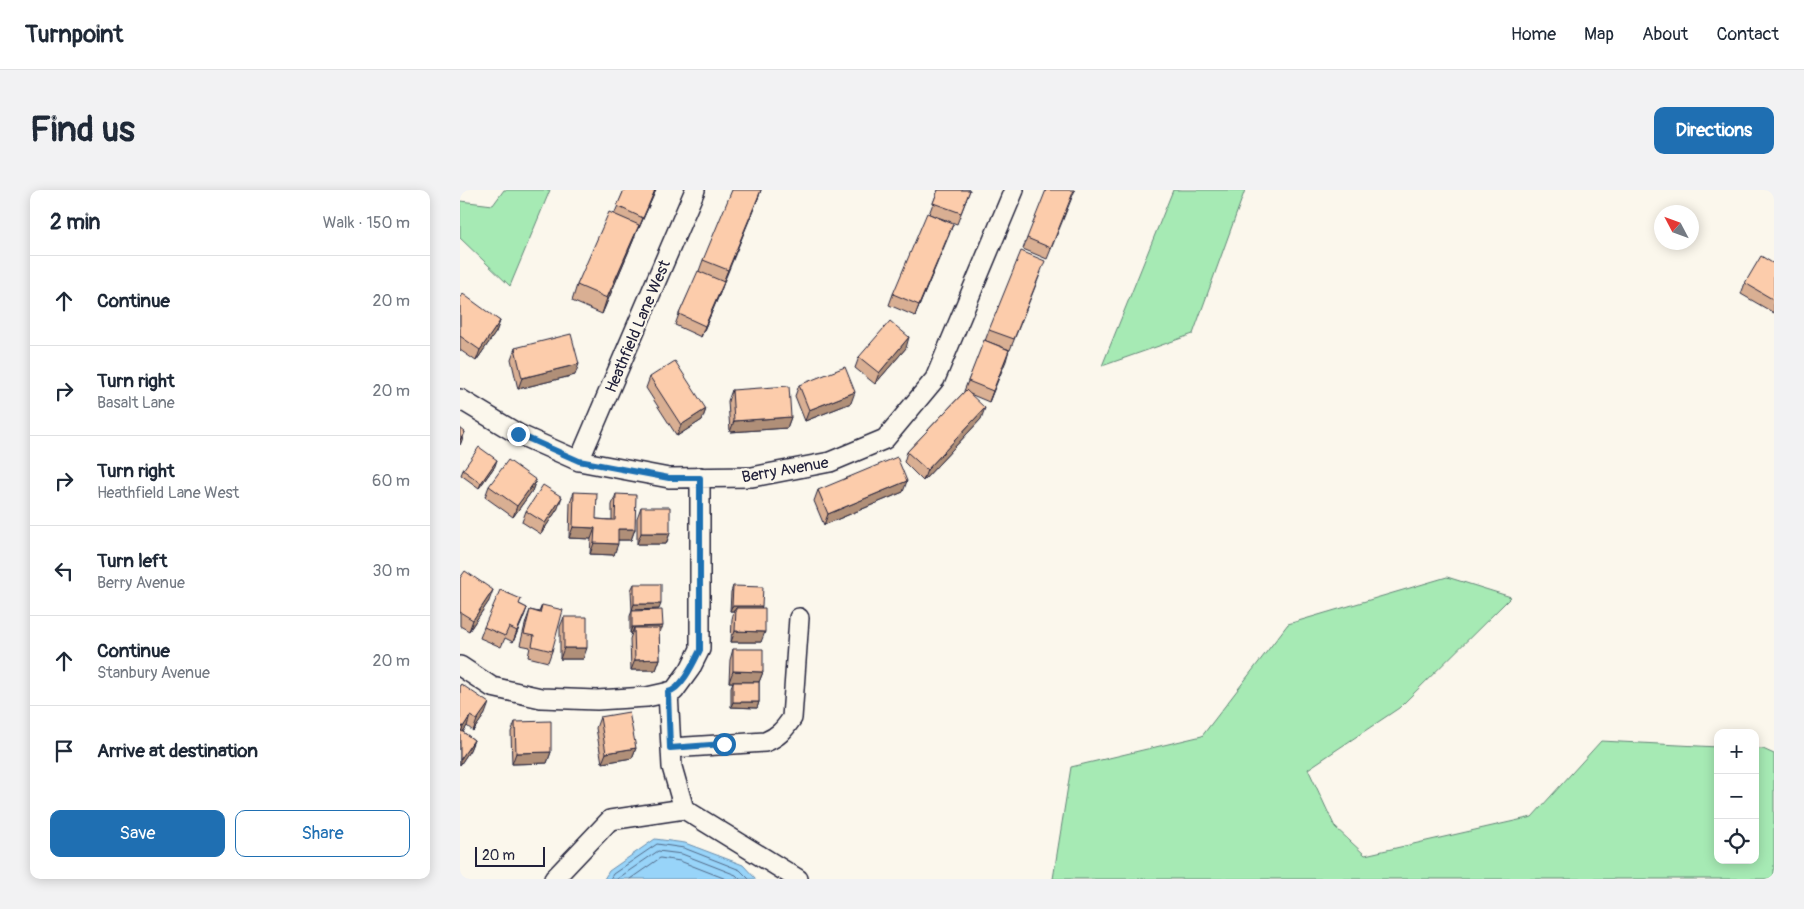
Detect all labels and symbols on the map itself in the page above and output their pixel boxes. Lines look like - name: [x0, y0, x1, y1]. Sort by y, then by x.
- north arrow: [1654, 205, 1699, 250]
- street label: Heathfield Lane West: [601, 257, 675, 396]
- route end: [507, 423, 530, 446]
- street label: Berry Avenue: [740, 452, 830, 487]
- route start: [713, 733, 736, 756]
- scale bar: [475, 844, 545, 867]

